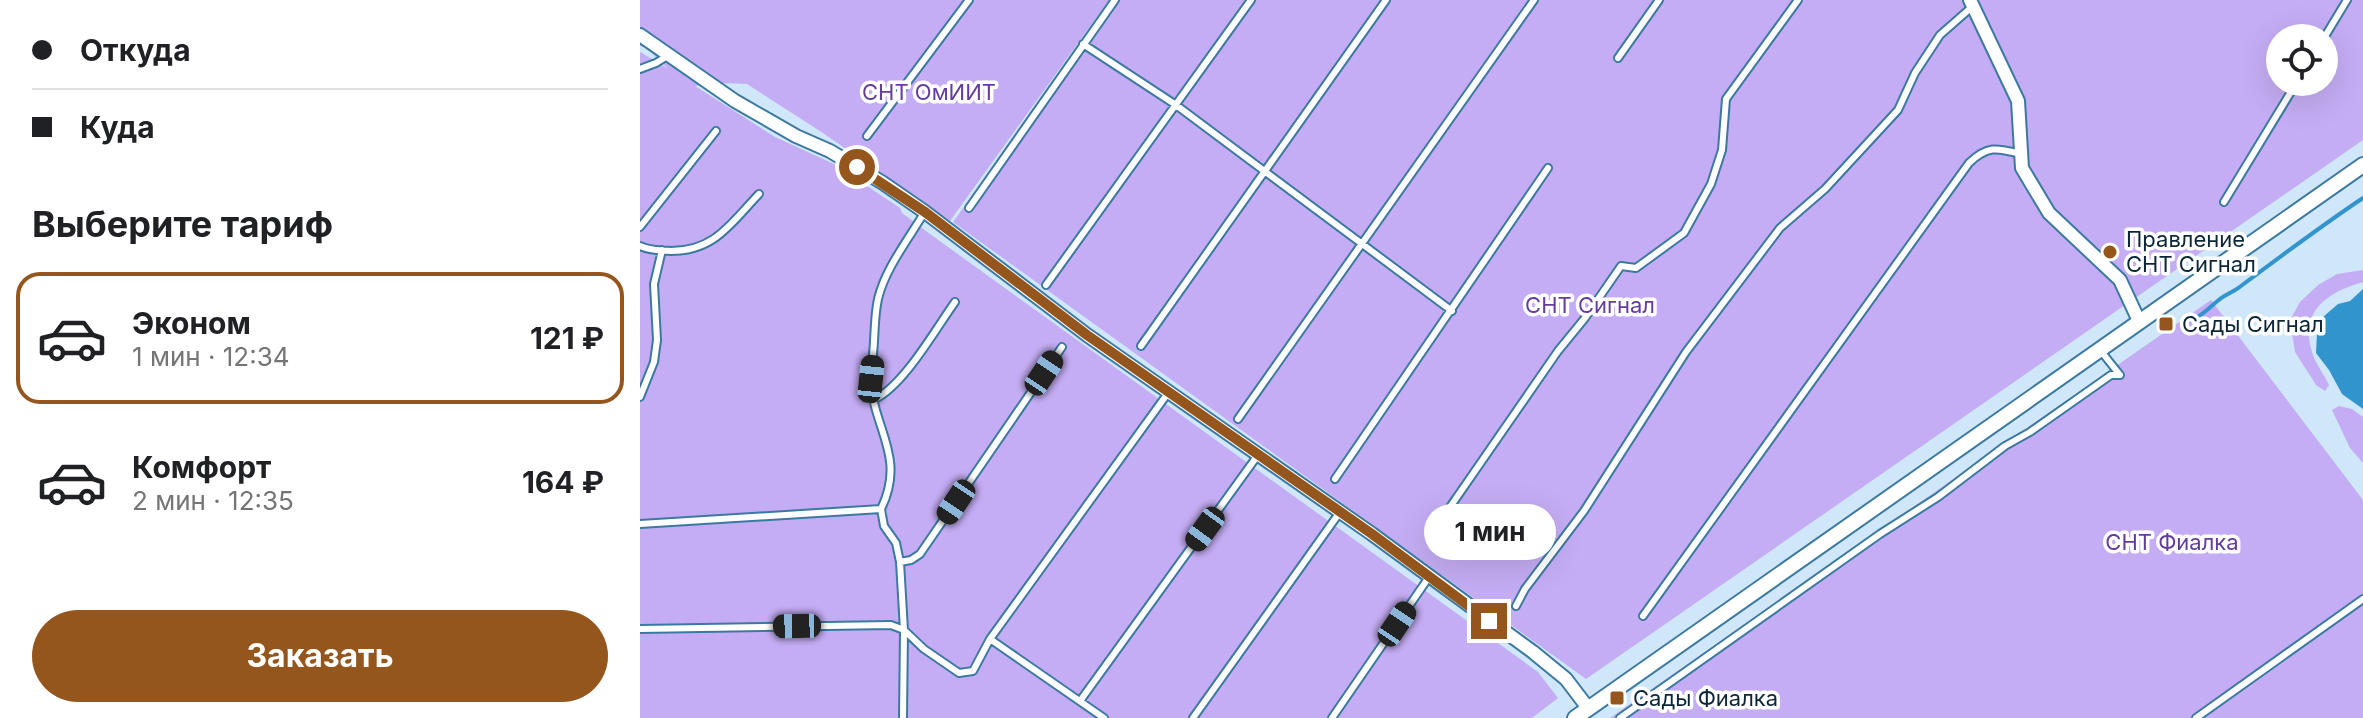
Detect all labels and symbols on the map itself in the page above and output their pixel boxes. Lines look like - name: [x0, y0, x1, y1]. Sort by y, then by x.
- park label: СНТ ОмИИТ: [862, 79, 996, 105]
- route start: [839, 149, 875, 185]
- place label: Правление СНТ Сигнал: [2126, 226, 2256, 277]
- marker: Правление СНТ Сигнал: [2101, 243, 2119, 261]
- park label: СНТ Сигнал: [1525, 292, 1655, 318]
- place label: Сады Сигнал: [2182, 311, 2324, 337]
- marker: Сады Сигнал: [2157, 315, 2175, 333]
- car: [1021, 346, 1067, 400]
- car: [857, 354, 885, 404]
- car: [933, 475, 979, 529]
- car: [1181, 503, 1229, 555]
- callout: 1 мин: [1423, 505, 1555, 561]
- park label: СНТ Фиалка: [2105, 529, 2239, 555]
- car: [1374, 597, 1420, 651]
- route end: [1471, 603, 1507, 639]
- car: [773, 614, 821, 638]
- place label: Сады Фиалка: [1633, 685, 1778, 711]
- marker: Сады Фиалка: [1608, 689, 1626, 707]

